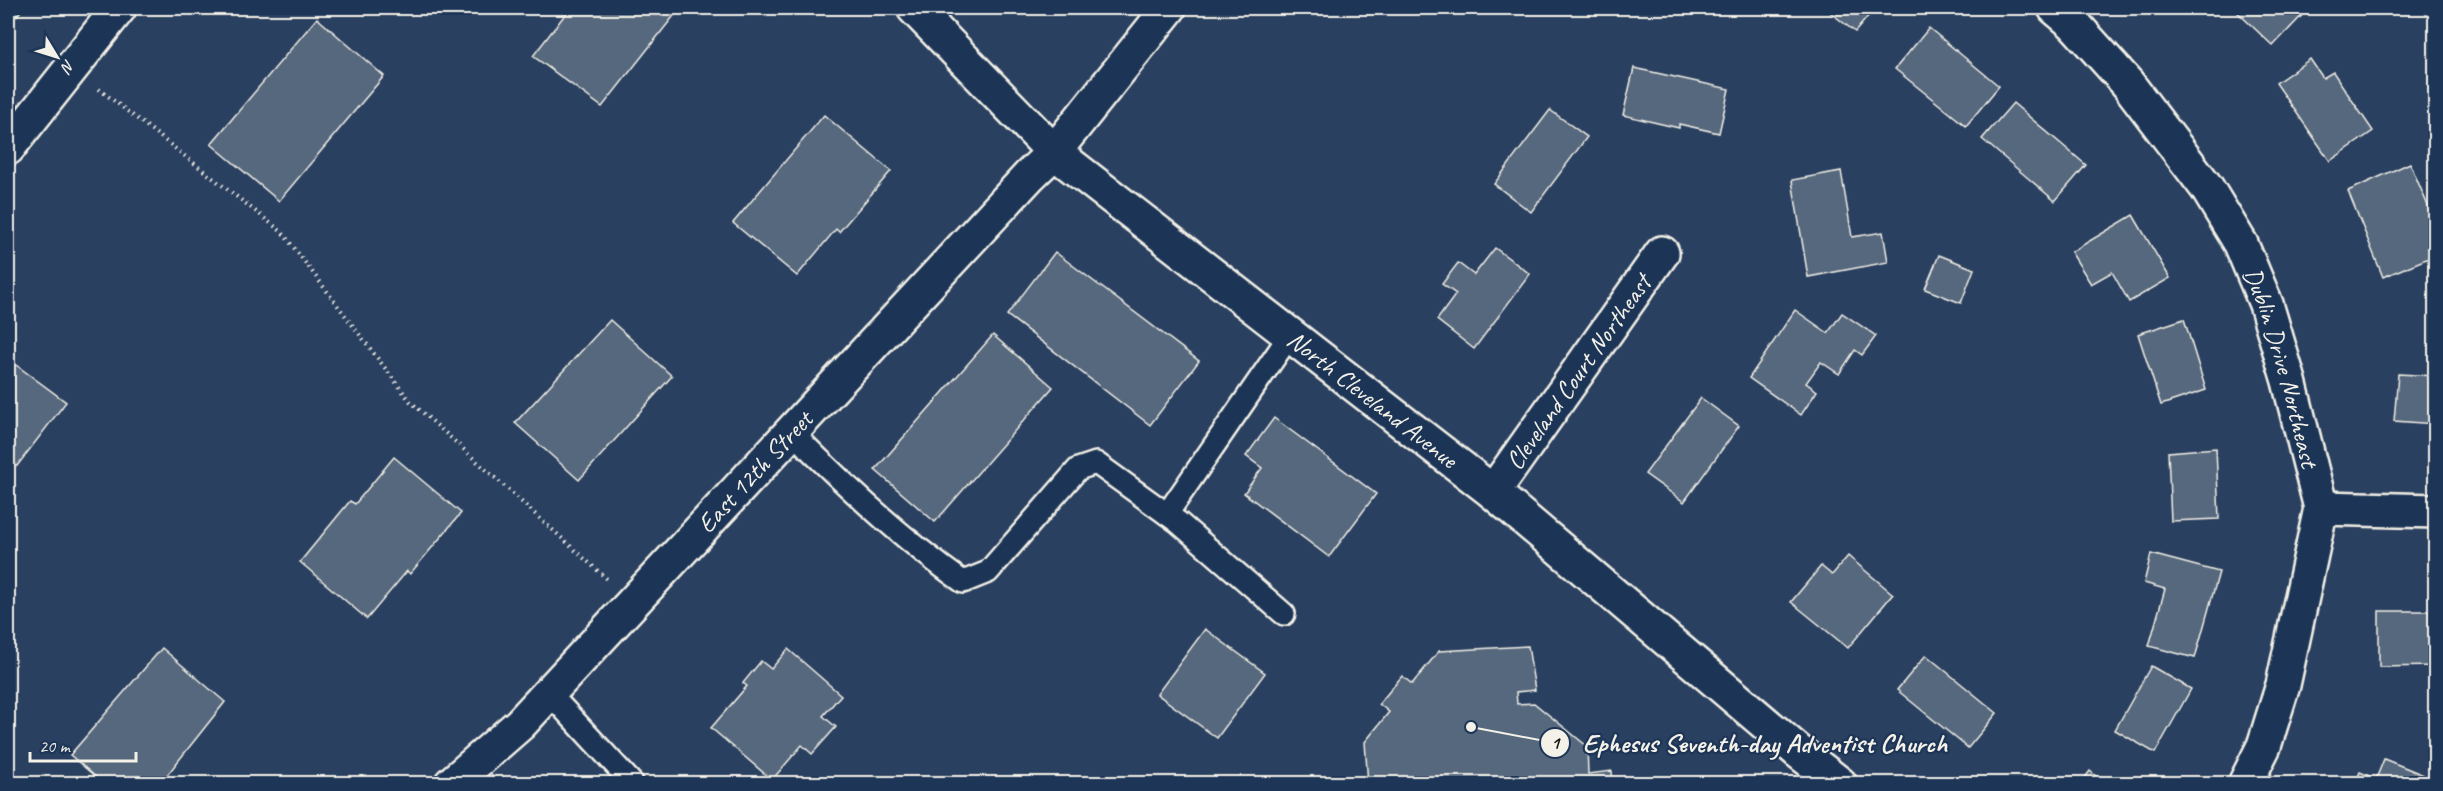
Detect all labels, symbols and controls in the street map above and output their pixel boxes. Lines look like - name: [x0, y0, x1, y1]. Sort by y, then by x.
- north arrow: [27, 27, 87, 87]
- text: N: [55, 56, 79, 78]
- street label: Dublin Drive Northeast: [2236, 263, 2327, 473]
- street label: Cleveland Court Northeast: [1498, 266, 1660, 476]
- street label: North Cleveland Avenue: [1281, 323, 1465, 476]
- street label: East 12th Street: [690, 402, 821, 540]
- callout: Ephesus Seventh-day Adventist Church: [1540, 720, 1960, 765]
- scale bar: [30, 725, 136, 763]
- text: Ephesus Seventh-day Adventist Church: [1583, 726, 1948, 760]
- text: 1: [1551, 732, 1561, 754]
- text: 20 m: [39, 735, 72, 757]

